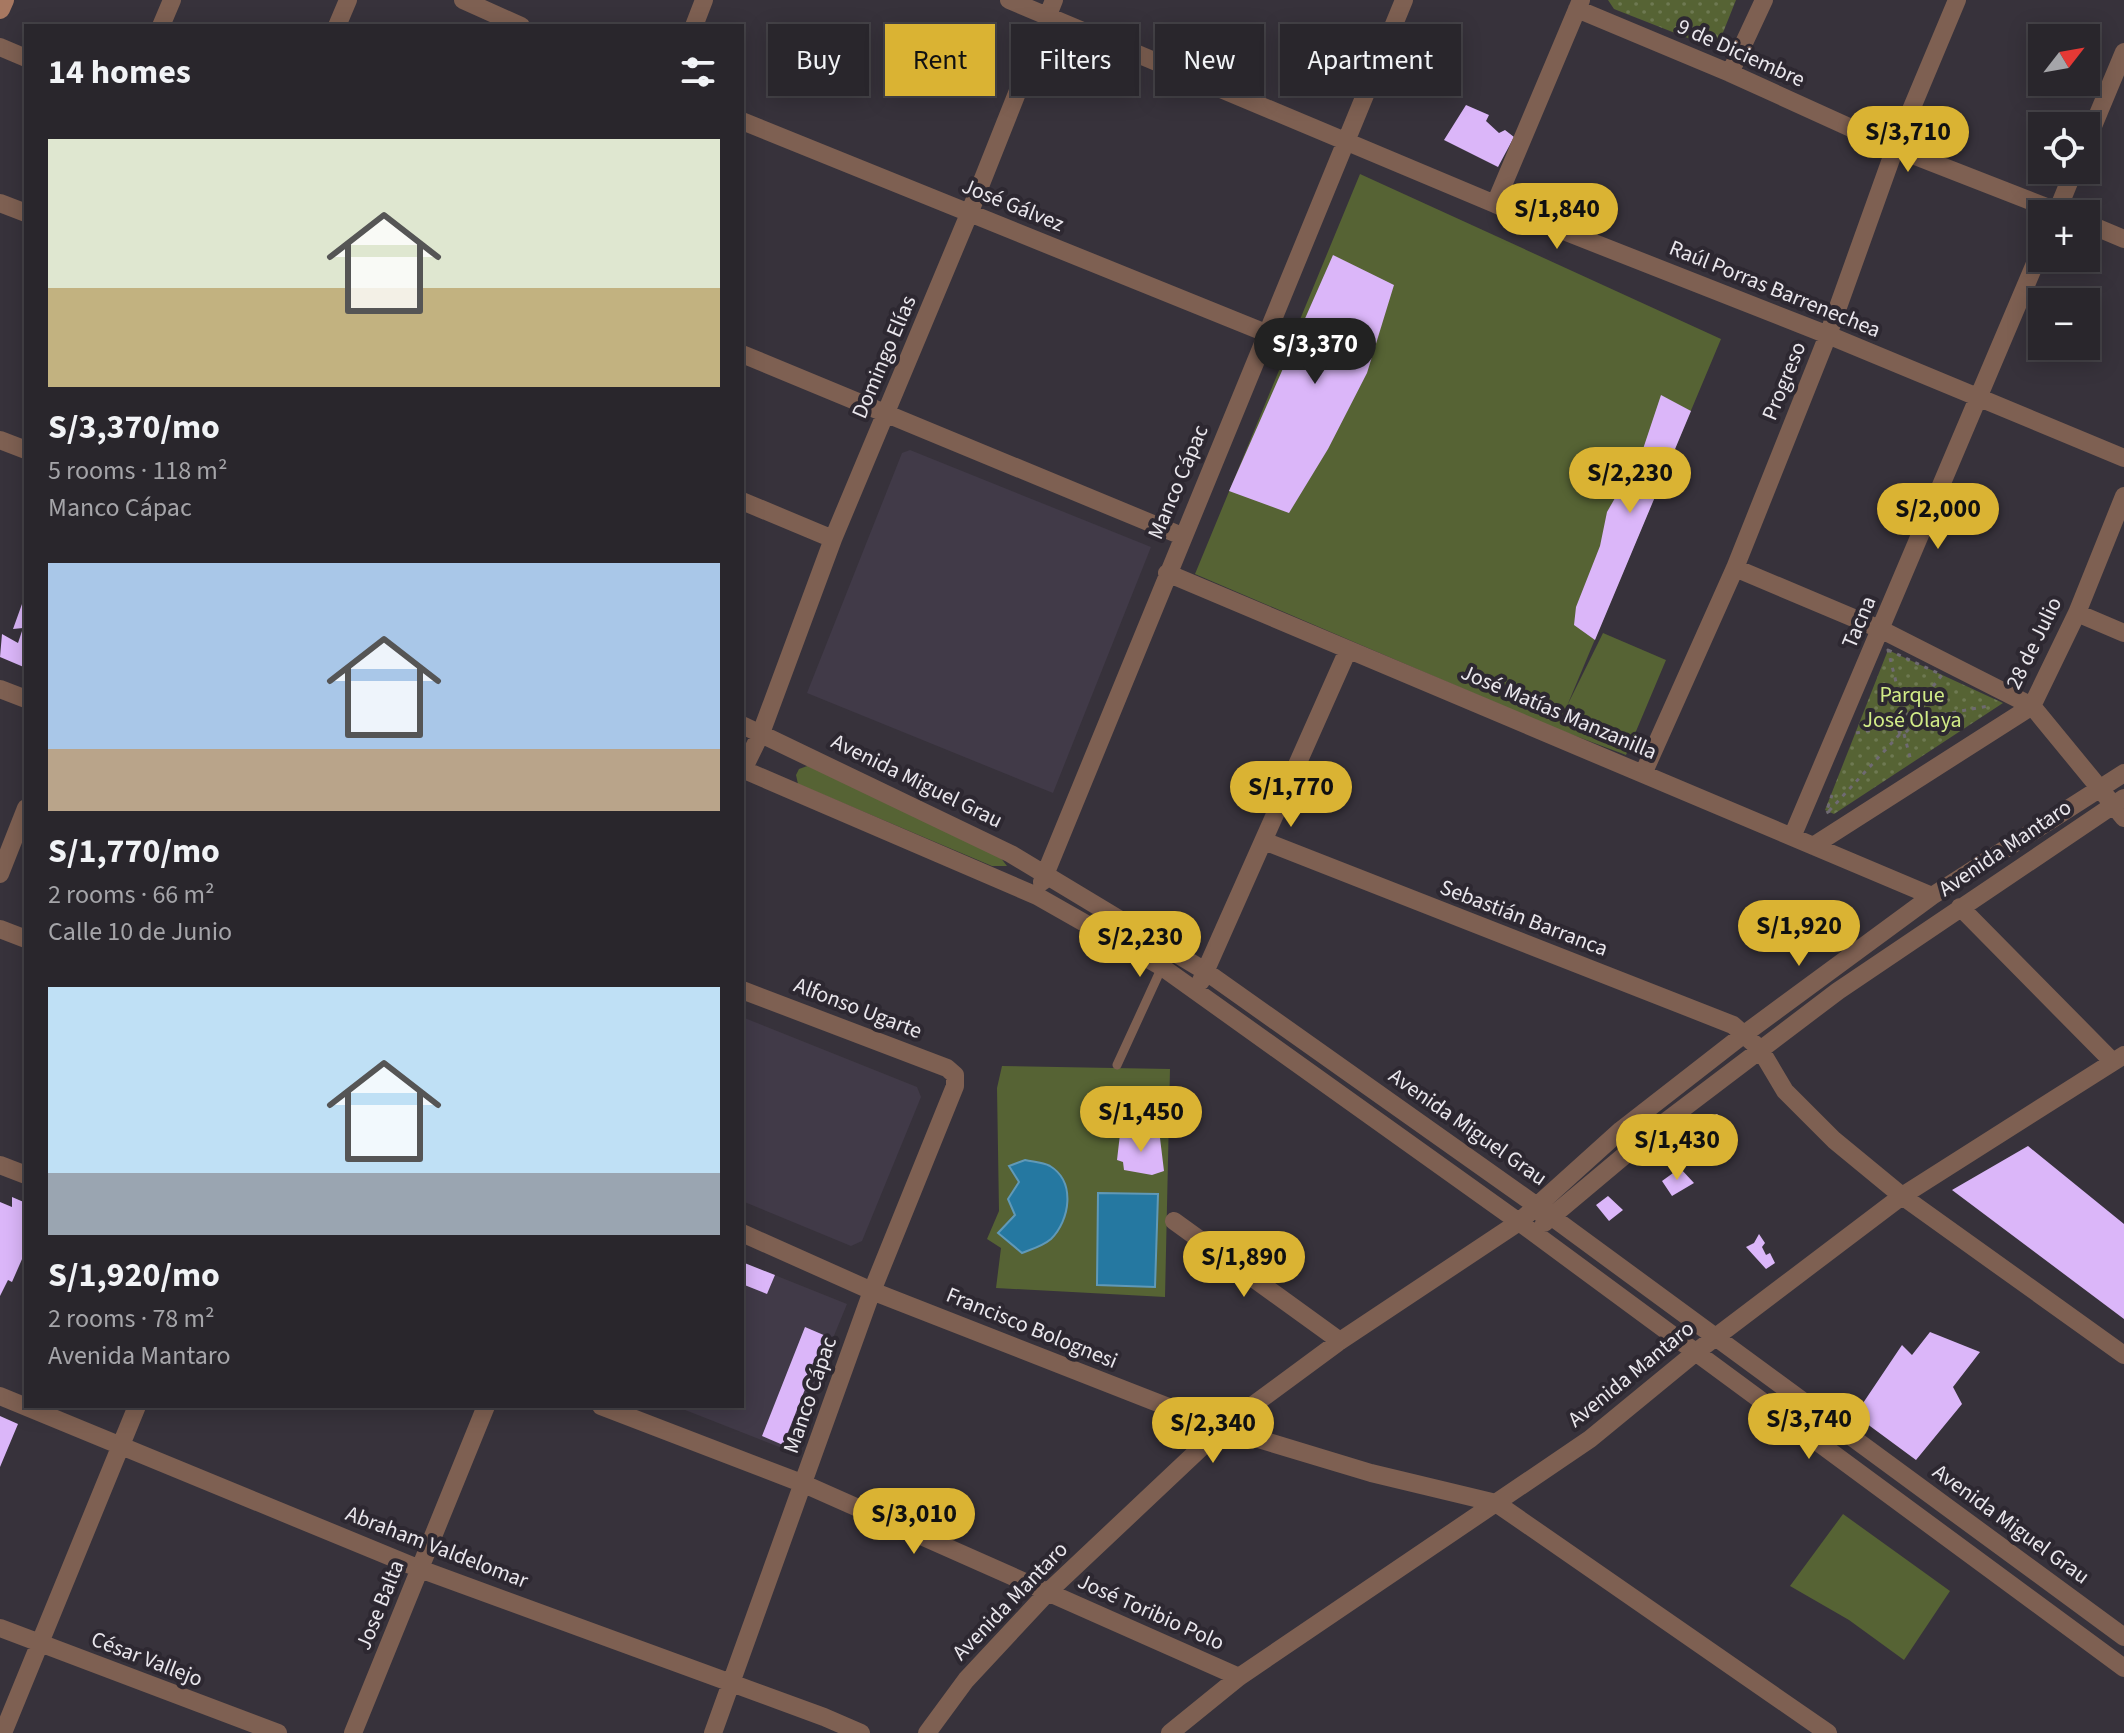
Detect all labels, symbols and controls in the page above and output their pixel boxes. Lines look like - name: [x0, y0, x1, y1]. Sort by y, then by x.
- street label: 9 de Diciembre: [1672, 11, 1810, 95]
- chip: Buy: [768, 24, 869, 96]
- chip: Rent: [885, 24, 995, 96]
- chip: Filters: [1011, 24, 1139, 96]
- chip: New: [1155, 24, 1264, 96]
- chip: Apartment: [1280, 24, 1461, 96]
- north arrow: [2028, 24, 2100, 96]
- map controls: [2028, 24, 2100, 360]
- text: 14 homes: [48, 48, 191, 97]
- icon: filters: [676, 50, 720, 94]
- pin: S/3,710: [1834, 106, 1982, 174]
- button: locate: [2028, 112, 2100, 184]
- text: S/3,710: [1865, 113, 1951, 150]
- street label: José Gálvez: [957, 170, 1069, 240]
- pin: S/1,840: [1483, 183, 1631, 251]
- text: S/1,840: [1514, 190, 1600, 227]
- icon: home: [312, 191, 456, 335]
- button: +: [2028, 200, 2100, 272]
- street label: Raúl Porras Barrenechea: [1664, 232, 1886, 346]
- button: −: [2028, 288, 2100, 360]
- street label: Domingo Elías: [844, 290, 924, 424]
- pin: S/3,370: [1241, 318, 1389, 386]
- text: S/3,370: [1272, 325, 1358, 362]
- street label: Progreso: [1754, 337, 1814, 425]
- text: S/3,370/mo: [48, 403, 220, 452]
- street label: Manco Cápac: [1139, 420, 1217, 544]
- pin: S/2,230: [1556, 447, 1704, 515]
- text: 5 rooms · 118 m²: [48, 452, 227, 489]
- text: S/2,230: [1587, 454, 1673, 491]
- pin: S/2,000: [1864, 483, 2012, 551]
- text: Manco Cápac: [48, 489, 192, 526]
- text: S/2,000: [1895, 490, 1981, 527]
- street label: Tacna: [1834, 591, 1884, 653]
- street label: 28 de Julio: [1998, 591, 2070, 695]
- icon: home: [312, 615, 456, 759]
- street label: José Matías Manzanilla: [1456, 656, 1662, 768]
- park label: Parque José Olaya: [1862, 679, 1962, 736]
- street label: Avenida Miguel Grau: [826, 726, 1008, 836]
- pin: S/1,770: [1217, 761, 1365, 829]
- text: S/1,770: [1248, 768, 1334, 805]
- street label: Avenida Mantaro: [1932, 792, 2078, 904]
- text: S/1,770/mo: [48, 827, 220, 876]
- street label: Sebastián Barranca: [1435, 871, 1613, 965]
- text: 2 rooms · 66 m²: [48, 876, 215, 913]
- pin: S/1,920: [1725, 900, 1873, 968]
- text: S/1,920: [1756, 907, 1842, 944]
- pin: S/2,230: [1066, 911, 1214, 979]
- text: Calle 10 de Junio: [48, 913, 232, 950]
- text: S/2,230: [1097, 918, 1183, 955]
- street label: Alfonso Ugarte: [789, 969, 927, 1047]
- icon: home: [312, 1039, 456, 1183]
- street label: Avenida Miguel Grau: [1382, 1060, 1554, 1194]
- pin: S/1,450: [1067, 1086, 1215, 1154]
- text: S/1,450: [1098, 1093, 1184, 1130]
- pin: S/1,430: [1603, 1114, 1751, 1182]
- text: S/1,430: [1634, 1121, 1720, 1158]
- pin: S/1,890: [1170, 1231, 1318, 1299]
- text: S/1,890: [1201, 1238, 1287, 1275]
- text: S/1,920/mo: [48, 1251, 220, 1300]
- street label: Francisco Bolognesi: [942, 1279, 1122, 1377]
- text: 2 rooms · 78 m²: [48, 1300, 215, 1337]
- street label: Avenida Mantaro: [1561, 1313, 1701, 1435]
- street label: Manco Cápac: [775, 1332, 845, 1458]
- text: Avenida Mantaro: [48, 1337, 231, 1374]
- pin: S/3,740: [1735, 1393, 1883, 1461]
- pin: S/2,340: [1139, 1397, 1287, 1465]
- text: S/3,740: [1766, 1400, 1852, 1437]
- text: S/2,340: [1170, 1404, 1256, 1441]
- street label: Avenida Miguel Grau: [1926, 1456, 2096, 1592]
- pin: S/3,010: [840, 1488, 988, 1556]
- text: S/3,010: [871, 1495, 957, 1532]
- street label: Abraham Valdelomar: [341, 1497, 533, 1597]
- street label: Avenida Mantaro: [945, 1534, 1075, 1668]
- street label: Jose Balta: [347, 1555, 413, 1655]
- street label: José Toribio Polo: [1073, 1565, 1229, 1659]
- street label: César Vallejo: [87, 1623, 207, 1695]

